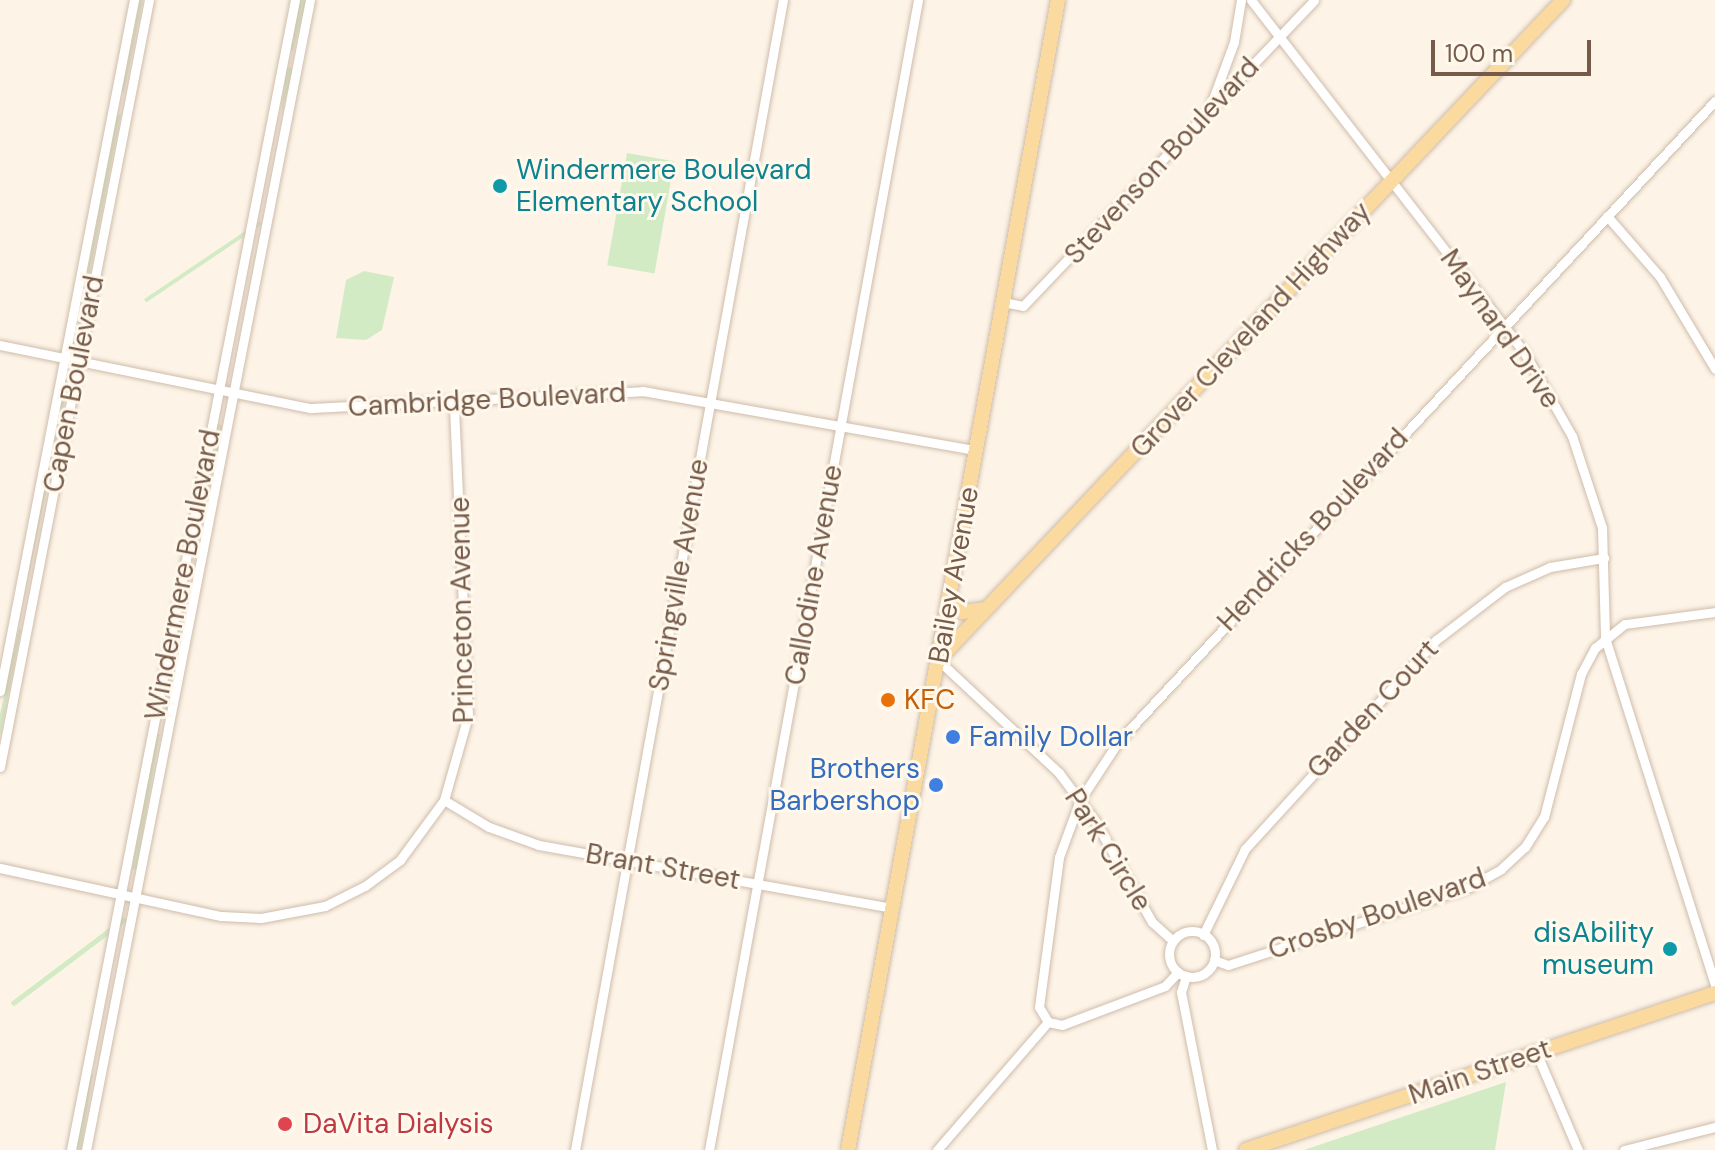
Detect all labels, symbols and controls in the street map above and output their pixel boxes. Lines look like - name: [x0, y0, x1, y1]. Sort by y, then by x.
- scale bar: [1435, 24, 1595, 74]
- text: 100 m: [1445, 38, 1513, 69]
- street label: Stevenson Boulevard: [1058, 51, 1266, 271]
- place label: Windermere Boulevard Elementary School: [516, 153, 812, 219]
- marker: Windermere Boulevard Elementary School: [491, 177, 509, 195]
- street label: Grover Cleveland Highway: [1124, 195, 1378, 465]
- street label: Maynard Drive: [1433, 243, 1567, 415]
- street label: Capen Boulevard: [37, 273, 111, 495]
- street label: Cambridge Boulevard: [347, 376, 627, 424]
- street label: Hendricks Boulevard: [1211, 422, 1415, 638]
- street label: Windermere Boulevard: [138, 427, 228, 723]
- street label: Springville Avenue: [642, 456, 716, 694]
- street label: Callodine Avenue: [778, 462, 850, 688]
- street label: Bailey Avenue: [922, 484, 986, 666]
- street label: Princeton Avenue: [443, 496, 481, 724]
- street label: Garden Court: [1300, 633, 1446, 785]
- place label: KFC: [904, 683, 955, 717]
- marker: KFC: [879, 691, 897, 709]
- place label: Family Dollar: [969, 720, 1133, 754]
- marker: Family Dollar: [944, 728, 962, 746]
- place label: Brothers Barbershop: [769, 752, 920, 818]
- marker: Brothers Barbershop: [927, 776, 945, 794]
- street label: Park Circle: [1057, 783, 1159, 917]
- street label: Brant Street: [583, 837, 743, 897]
- street label: Crosby Boulevard: [1264, 861, 1490, 967]
- place label: disAbility museum: [1533, 916, 1654, 982]
- marker: disAbility museum: [1661, 940, 1679, 958]
- street label: Main Street: [1404, 1032, 1556, 1112]
- place label: DaVita Dialysis: [303, 1107, 494, 1141]
- marker: DaVita Dialysis: [274, 1113, 296, 1135]

